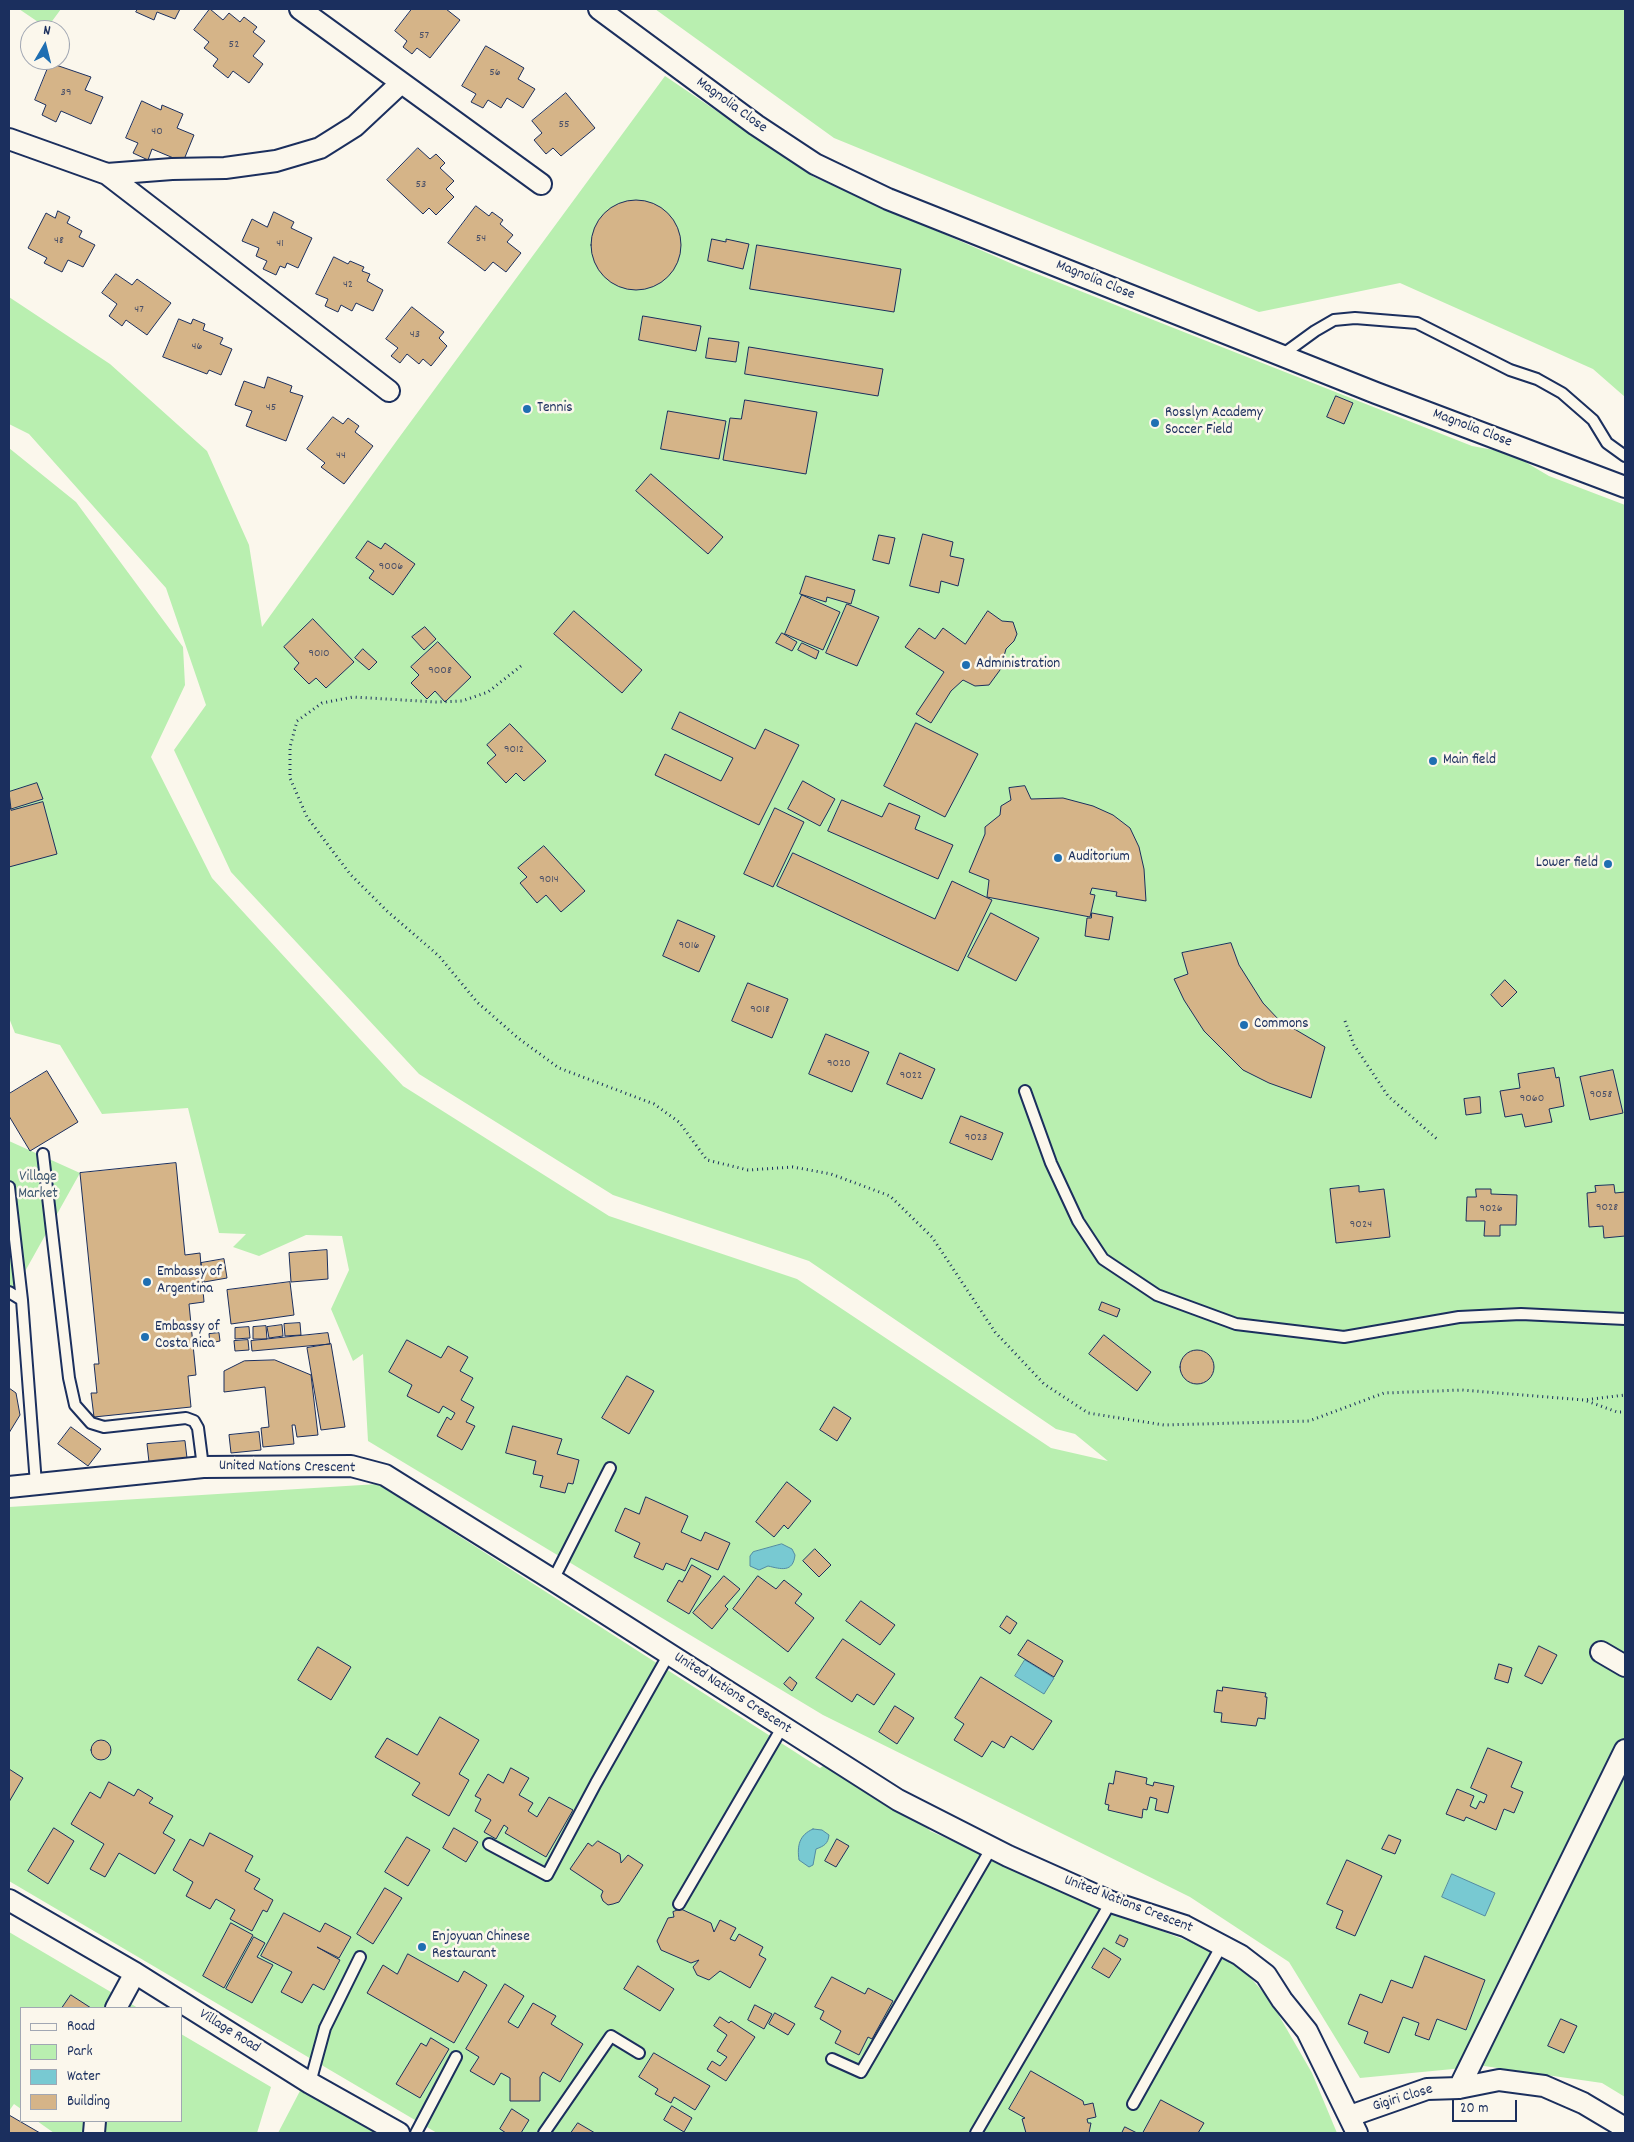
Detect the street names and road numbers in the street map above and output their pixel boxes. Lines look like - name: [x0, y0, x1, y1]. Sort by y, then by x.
- street label: Magnolia Close: [692, 74, 770, 138]
- street label: Magnolia Close: [1053, 257, 1137, 305]
- street label: Magnolia Close: [1430, 406, 1514, 452]
- street label: United Nations Crescent: [219, 1458, 355, 1478]
- street label: United Nations Crescent: [670, 1649, 794, 1739]
- street label: United Nations Crescent: [1061, 1872, 1195, 1938]
- street label: Village Road: [195, 2006, 263, 2058]
- street label: Gigiri Close: [1371, 2081, 1435, 2117]

